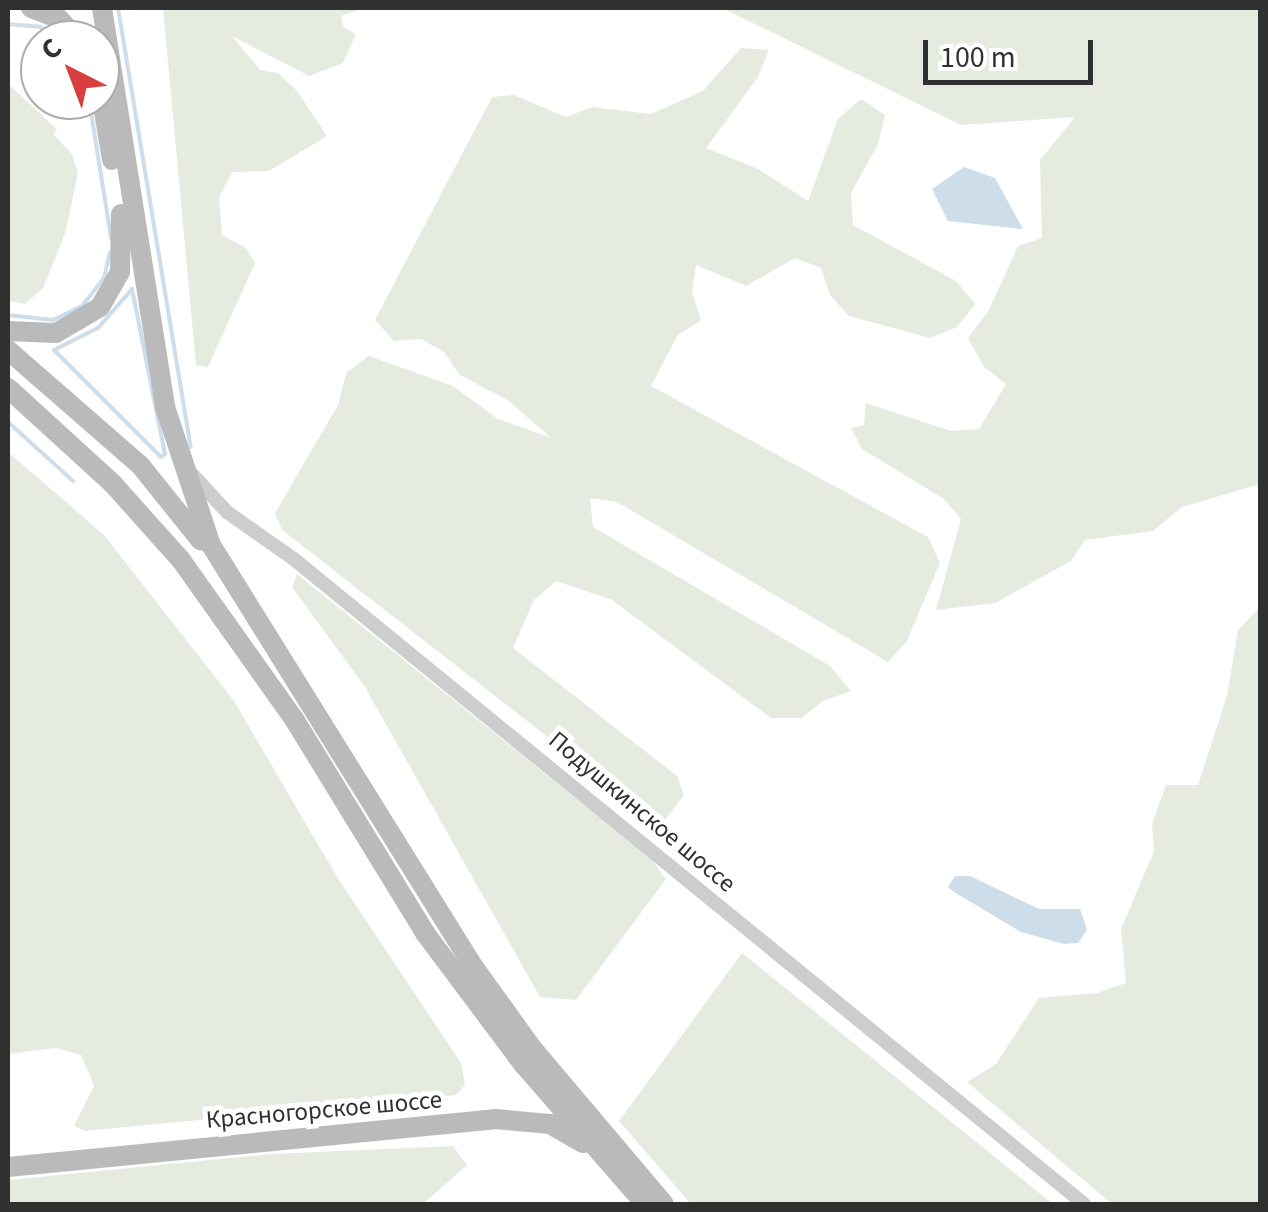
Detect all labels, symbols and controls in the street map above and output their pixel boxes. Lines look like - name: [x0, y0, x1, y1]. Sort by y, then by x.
- north arrow: [20, 20, 120, 120]
- scale bar: [928, 20, 1098, 82]
- text: С: [32, 29, 71, 70]
- text: 100 m: [940, 36, 1016, 79]
- street label: Подушкинское шоссе: [543, 725, 741, 899]
- street label: Красногорское шоссе: [205, 1085, 443, 1135]

